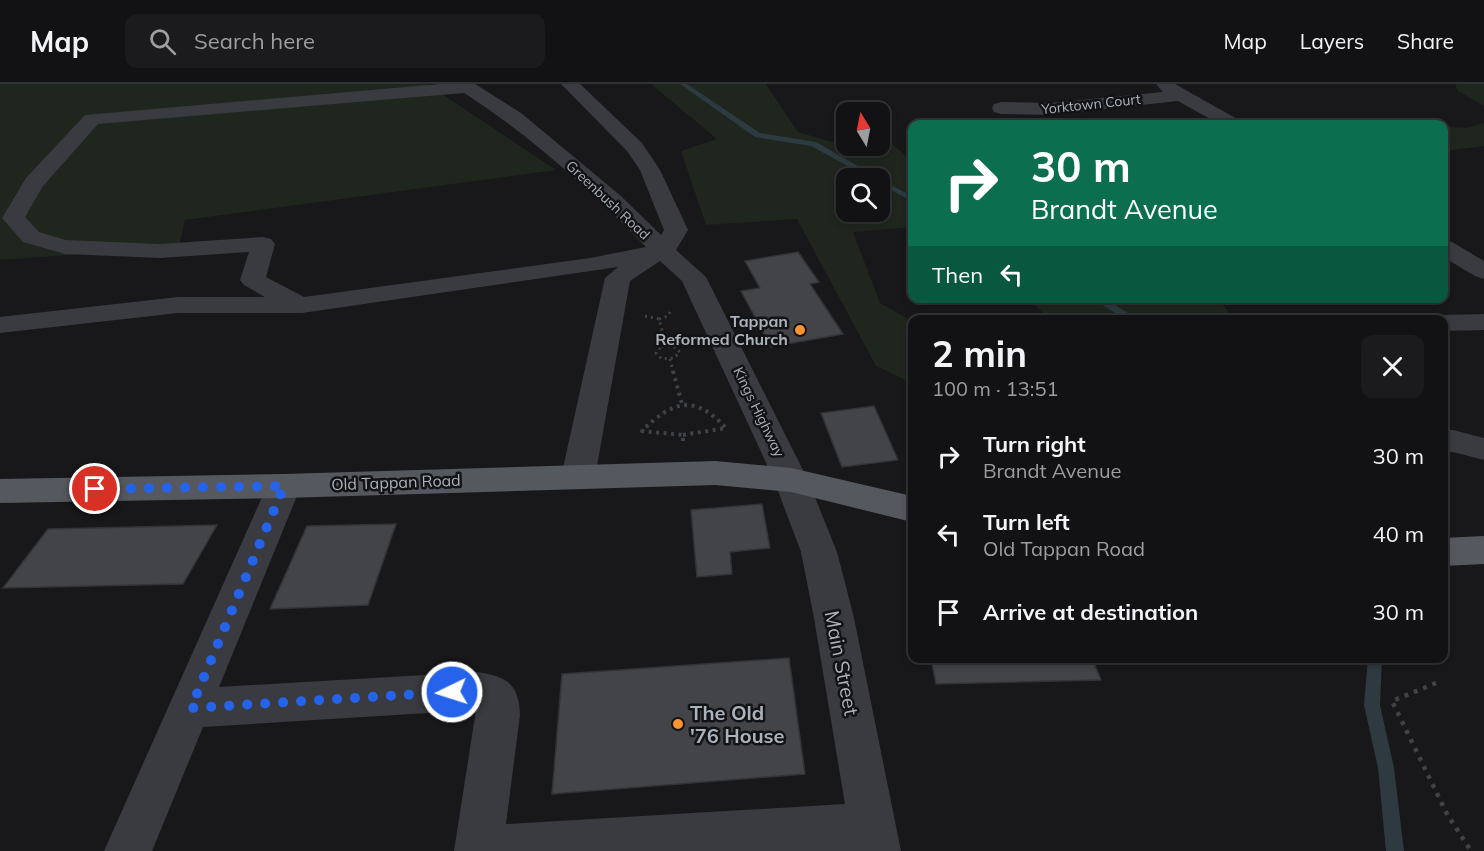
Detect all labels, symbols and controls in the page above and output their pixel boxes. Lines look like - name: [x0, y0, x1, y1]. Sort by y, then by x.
- search box: [125, 14, 545, 68]
- text: Map: [30, 24, 89, 59]
- icon: search: [146, 25, 179, 58]
- text: Search here: [194, 27, 315, 55]
- text: Map: [1224, 28, 1267, 54]
- text: Layers: [1300, 28, 1364, 54]
- text: Share: [1397, 28, 1454, 54]
- street label: Yorktown Court: [1039, 90, 1142, 118]
- north arrow: [836, 102, 890, 156]
- map controls: [836, 102, 890, 222]
- text: 30 m: [1031, 140, 1131, 193]
- icon: right: [932, 144, 1010, 222]
- street label: Greenbush Road: [562, 156, 654, 244]
- button: search: [836, 168, 890, 222]
- text: Brandt Avenue: [1031, 192, 1218, 226]
- icon: left: [995, 258, 1028, 291]
- text: Then: [932, 261, 983, 289]
- place label: Tappan Reformed Church: [655, 311, 788, 349]
- marker: Tappan Reformed Church: [793, 323, 807, 337]
- text: 2 min: [932, 331, 1027, 376]
- button: close: [1361, 335, 1424, 398]
- street label: Kings Highway: [729, 364, 789, 460]
- text: 100 m · 13:51: [932, 376, 1058, 401]
- text: Turn right: [983, 430, 1086, 458]
- icon: right: [932, 440, 965, 473]
- text: 30 m: [1373, 442, 1424, 470]
- text: Brandt Avenue: [983, 458, 1121, 483]
- pin: [69, 463, 120, 514]
- street label: Old Tappan Road: [331, 470, 461, 494]
- icon: arrive: [78, 472, 111, 505]
- text: Turn left: [983, 508, 1070, 536]
- icon: left: [932, 518, 965, 551]
- text: 40 m: [1373, 520, 1424, 548]
- text: Old Tappan Road: [983, 536, 1145, 561]
- icon: arrive: [932, 596, 965, 629]
- text: Arrive at destination: [983, 598, 1198, 626]
- text: 30 m: [1373, 598, 1424, 626]
- street label: Main Street: [820, 609, 864, 717]
- position arrow: [420, 660, 484, 724]
- place label: The Old '76 House: [690, 700, 785, 748]
- marker: The Old '76 House: [671, 717, 685, 731]

